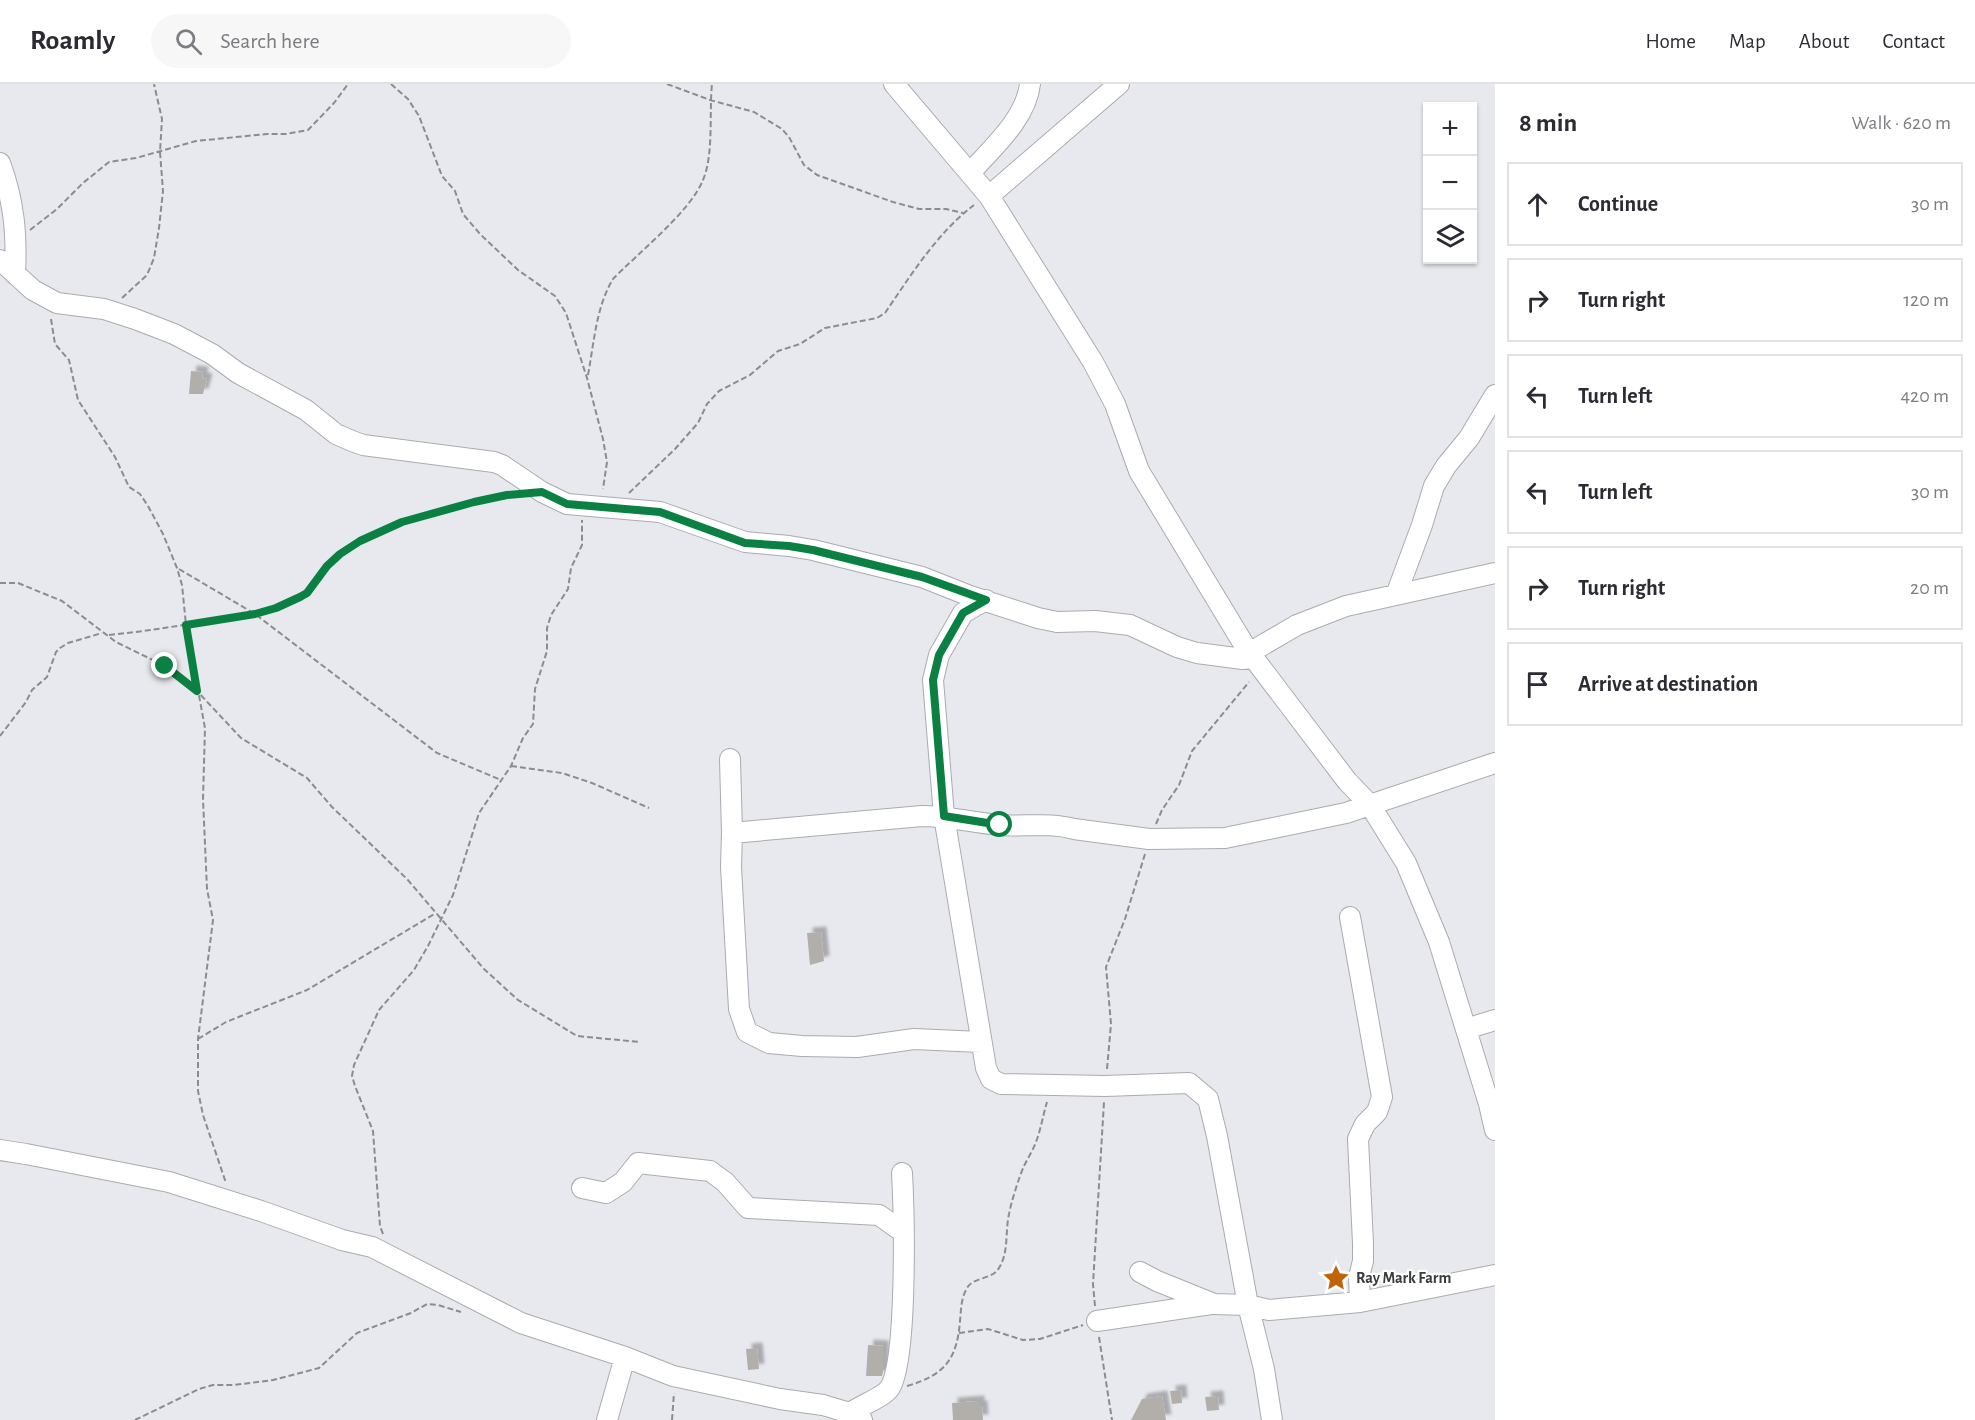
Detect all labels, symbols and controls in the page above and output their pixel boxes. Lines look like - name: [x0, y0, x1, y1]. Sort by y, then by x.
- search box: [151, 14, 571, 68]
- icon: search: [172, 25, 205, 58]
- text: Roamly: [30, 27, 115, 55]
- text: Search here: [220, 30, 320, 52]
- text: Home: [1645, 31, 1696, 52]
- text: Map: [1729, 31, 1766, 52]
- text: About: [1799, 31, 1849, 52]
- text: Contact: [1882, 31, 1945, 52]
- map controls: [1423, 102, 1477, 264]
- button: +: [1423, 102, 1477, 156]
- text: 8 min: [1519, 110, 1577, 136]
- text: Walk · 620 m: [1851, 113, 1951, 133]
- button: −: [1423, 156, 1477, 210]
- icon: ahead: [1521, 188, 1554, 221]
- text: Continue: [1578, 193, 1658, 215]
- text: 30 m: [1911, 194, 1949, 214]
- button: layers: [1423, 210, 1477, 264]
- icon: right: [1521, 284, 1554, 317]
- text: Turn right: [1578, 289, 1665, 311]
- text: 120 m: [1903, 290, 1949, 310]
- icon: left: [1521, 380, 1554, 413]
- text: Turn left: [1578, 385, 1652, 407]
- text: 420 m: [1900, 386, 1949, 406]
- icon: left: [1521, 476, 1554, 509]
- text: Turn left: [1578, 481, 1652, 503]
- text: 30 m: [1911, 482, 1949, 502]
- icon: right: [1521, 572, 1554, 605]
- text: Turn right: [1578, 577, 1665, 599]
- text: 20 m: [1910, 578, 1949, 598]
- route end: [151, 652, 177, 678]
- icon: arrive: [1521, 668, 1554, 701]
- text: Arrive at destination: [1578, 673, 1758, 695]
- route start: [986, 811, 1012, 837]
- place icon: Ray Mark Farm: [1321, 1263, 1351, 1293]
- place label: Ray Mark Farm: [1356, 1270, 1451, 1287]

